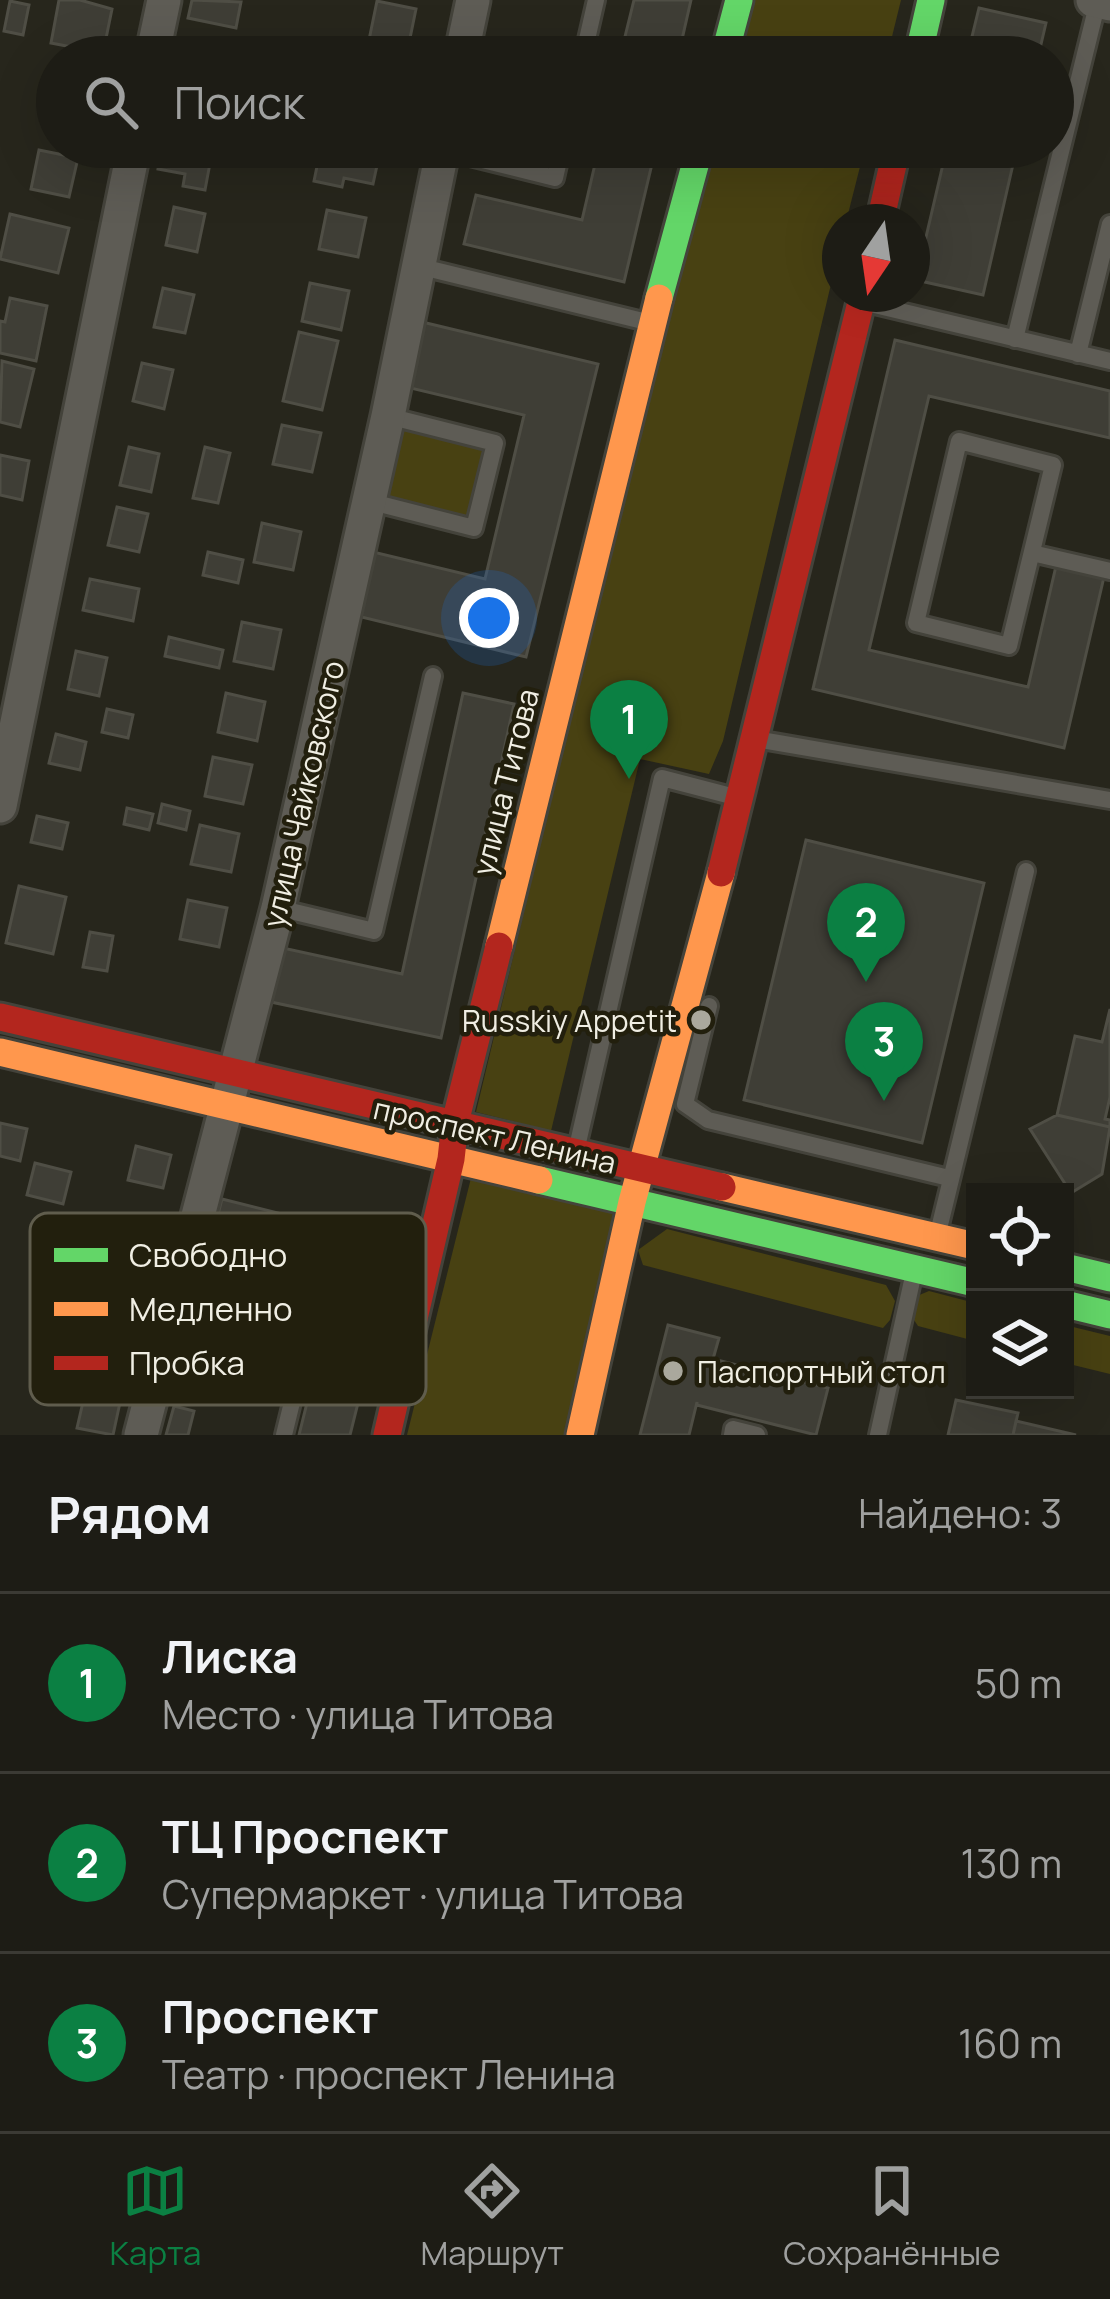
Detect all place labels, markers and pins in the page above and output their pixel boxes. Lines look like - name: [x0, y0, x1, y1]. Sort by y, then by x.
- pin: 1: [590, 680, 668, 779]
- pin: 2: [827, 883, 905, 982]
- place label: Russkiy Appetit: [462, 1000, 677, 1041]
- pin: 3: [845, 1002, 923, 1101]
- marker: Russkiy Appetit: [688, 1007, 714, 1033]
- place label: Паспортный стол: [697, 1351, 946, 1392]
- marker: Паспортный стол: [660, 1358, 686, 1384]

